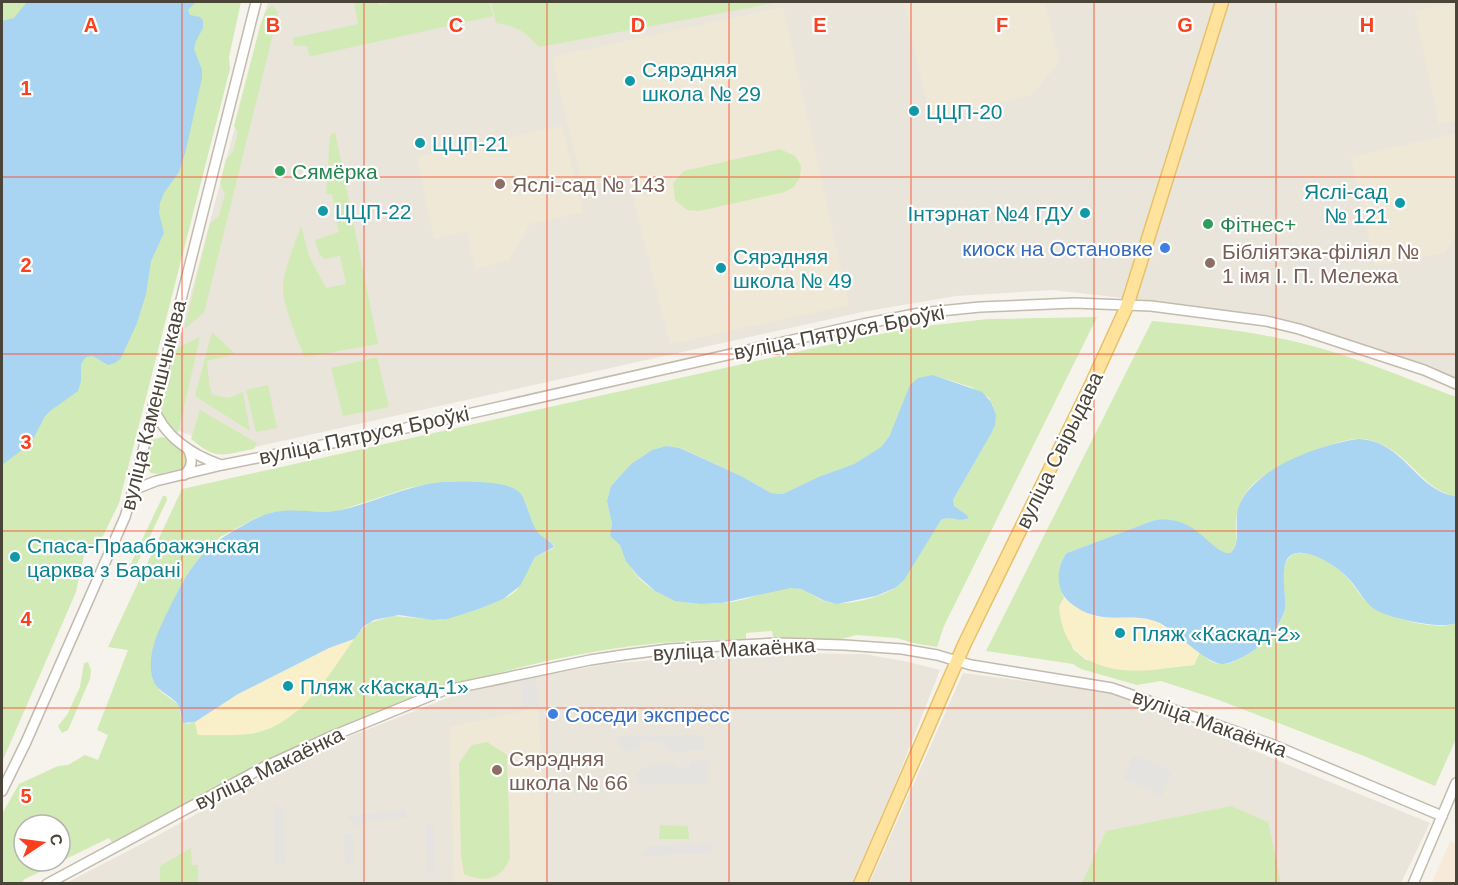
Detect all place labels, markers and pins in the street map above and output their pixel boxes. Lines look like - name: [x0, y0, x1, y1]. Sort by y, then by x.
- place label: Сярэдняя школа № 29: [642, 58, 761, 105]
- marker: Сярэдняя школа № 29: [623, 74, 637, 88]
- place label: ЦЦП-20: [926, 100, 1003, 123]
- marker: ЦЦП-20: [907, 104, 921, 118]
- place label: ЦЦП-21: [432, 132, 509, 155]
- marker: ЦЦП-21: [413, 136, 427, 150]
- place label: Сямёрка: [292, 160, 378, 183]
- marker: Сямёрка: [273, 164, 287, 178]
- place label: Яслі-сад № 143: [512, 173, 665, 196]
- marker: Яслі-сад № 143: [493, 177, 507, 191]
- place label: Яслі-сад № 121: [1304, 180, 1388, 227]
- marker: Яслі-сад № 121: [1393, 196, 1407, 210]
- place label: ЦЦП-22: [335, 200, 412, 223]
- place label: Інтэрнат №4 ГДУ: [907, 202, 1074, 225]
- marker: ЦЦП-22: [316, 204, 330, 218]
- marker: Інтэрнат №4 ГДУ: [1078, 206, 1092, 220]
- place label: Фітнес+: [1220, 213, 1296, 236]
- marker: Фітнес+: [1201, 217, 1215, 231]
- place label: киоск на Остановке: [962, 237, 1153, 260]
- place label: Бібліятэка-філіял № 1 імя І. П. Мележа: [1222, 240, 1419, 287]
- marker: киоск на Остановке: [1158, 241, 1172, 255]
- place label: Сярэдняя школа № 49: [733, 245, 852, 292]
- marker: Бібліятэка-філіял № 1 імя І. П. Мележа: [1203, 256, 1217, 270]
- marker: Сярэдняя школа № 49: [714, 261, 728, 275]
- place label: Спаса-Праабражэнская царква з Барані: [27, 534, 259, 581]
- marker: Спаса-Праабражэнская царква з Барані: [8, 550, 22, 564]
- place label: Пляж «Каскад-2»: [1132, 622, 1301, 645]
- marker: Пляж «Каскад-2»: [1113, 626, 1127, 640]
- place label: Пляж «Каскад-1»: [300, 675, 469, 698]
- marker: Пляж «Каскад-1»: [281, 679, 295, 693]
- place label: Соседи экспресс: [565, 703, 730, 726]
- marker: Соседи экспресс: [546, 707, 560, 721]
- place label: Сярэдняя школа № 66: [509, 747, 628, 794]
- marker: Сярэдняя школа № 66: [490, 763, 504, 777]

